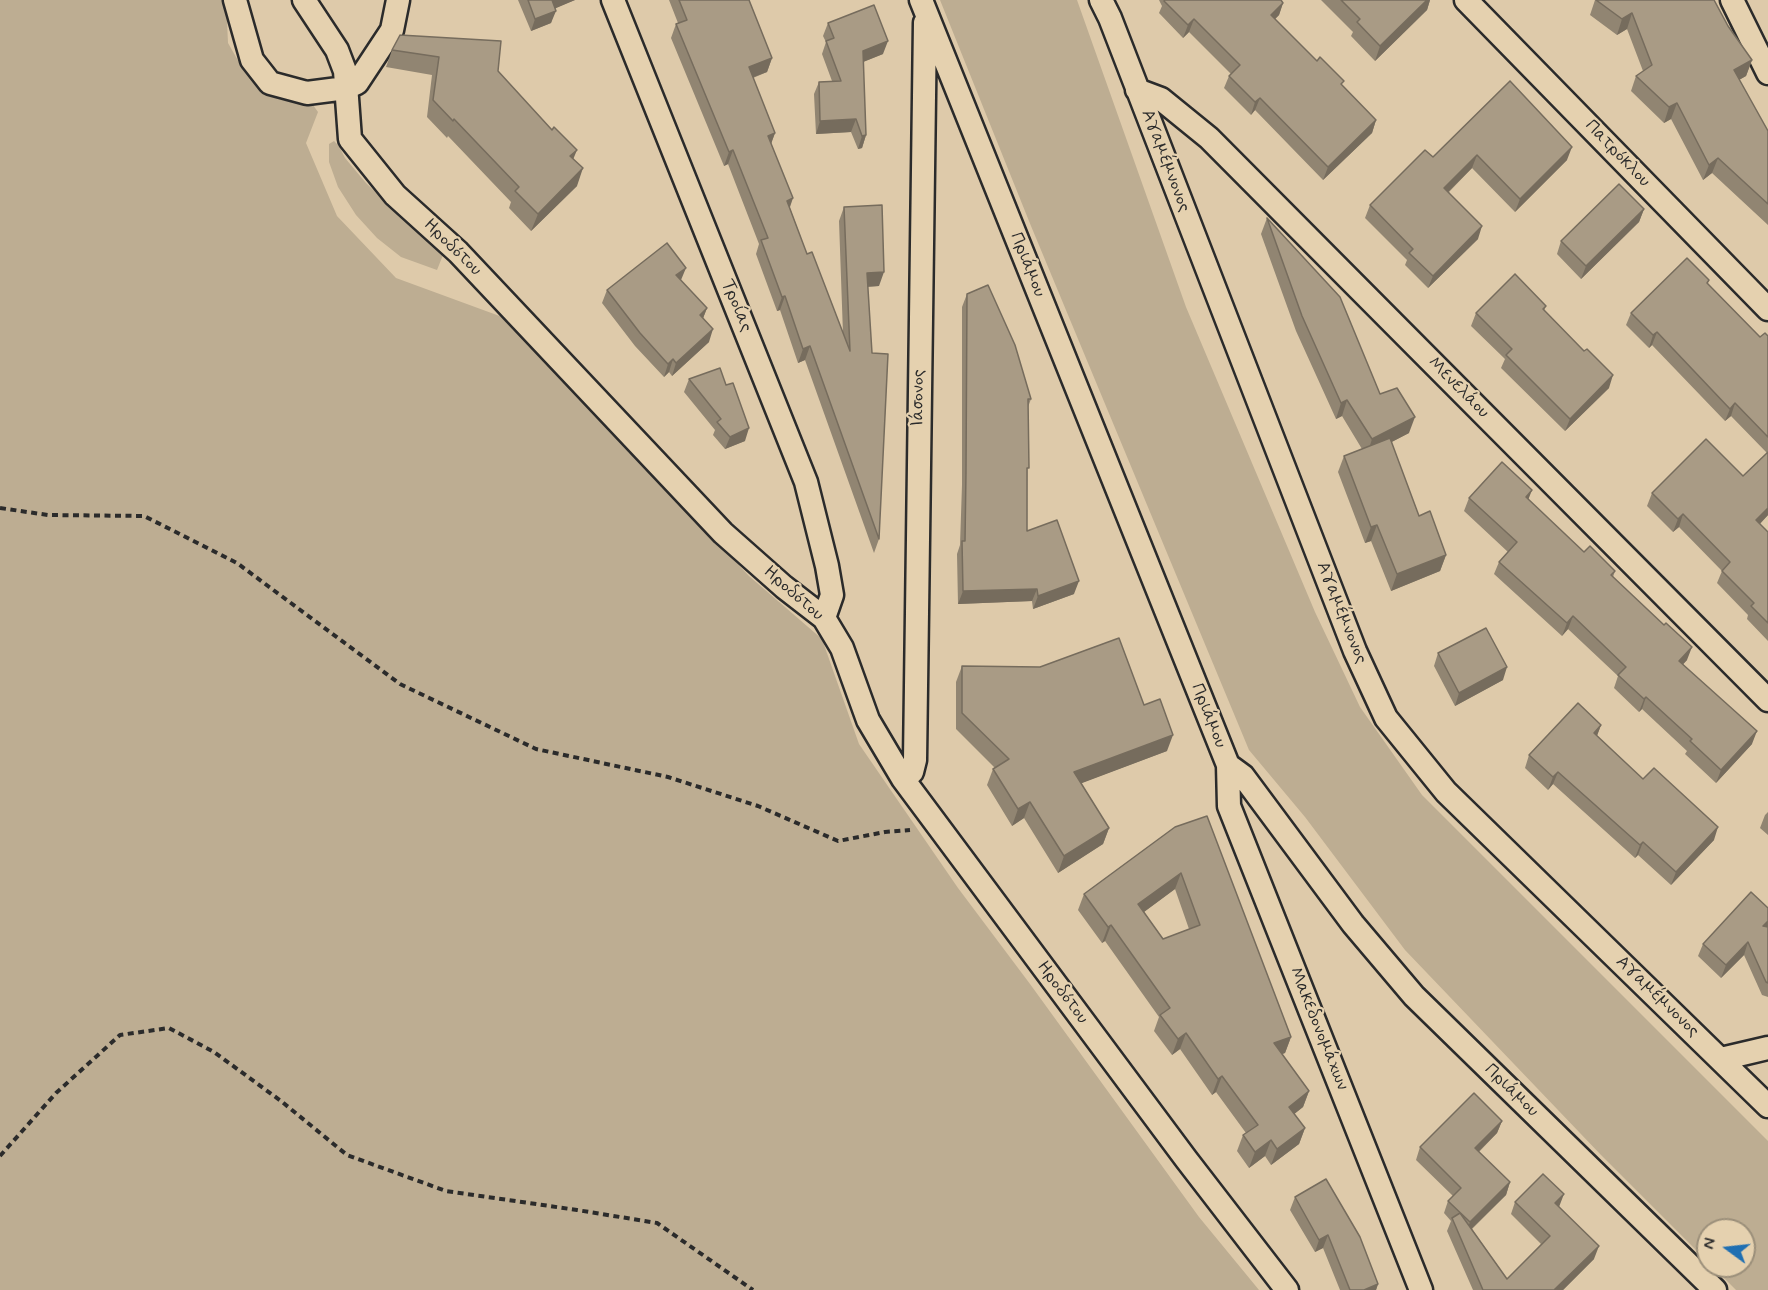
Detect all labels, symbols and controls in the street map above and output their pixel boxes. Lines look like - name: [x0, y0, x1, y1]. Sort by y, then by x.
- street label: Αγαμέμνονος: [1136, 107, 1194, 215]
- street label: Πατρόκλου: [1580, 116, 1654, 192]
- street label: Ηροδότου: [418, 215, 486, 281]
- street label: Πριάμου: [1004, 230, 1050, 300]
- street label: Τροίας: [716, 277, 756, 335]
- street label: Μενελάου: [1423, 353, 1493, 423]
- street label: Ιάσονος: [908, 369, 930, 427]
- street label: Αγαμέμνονος: [1311, 559, 1371, 667]
- street label: Ηροδότου: [758, 562, 828, 626]
- street label: Πριάμου: [1185, 681, 1231, 751]
- street label: Αγαμέμνονος: [1611, 952, 1703, 1042]
- street label: Ηροδότου: [1031, 957, 1093, 1029]
- street label: Μακεδονομάχων: [1283, 964, 1353, 1094]
- street label: Πριάμου: [1479, 1060, 1543, 1122]
- north arrow: [1696, 1218, 1756, 1278]
- text: N: [1699, 1236, 1722, 1252]

